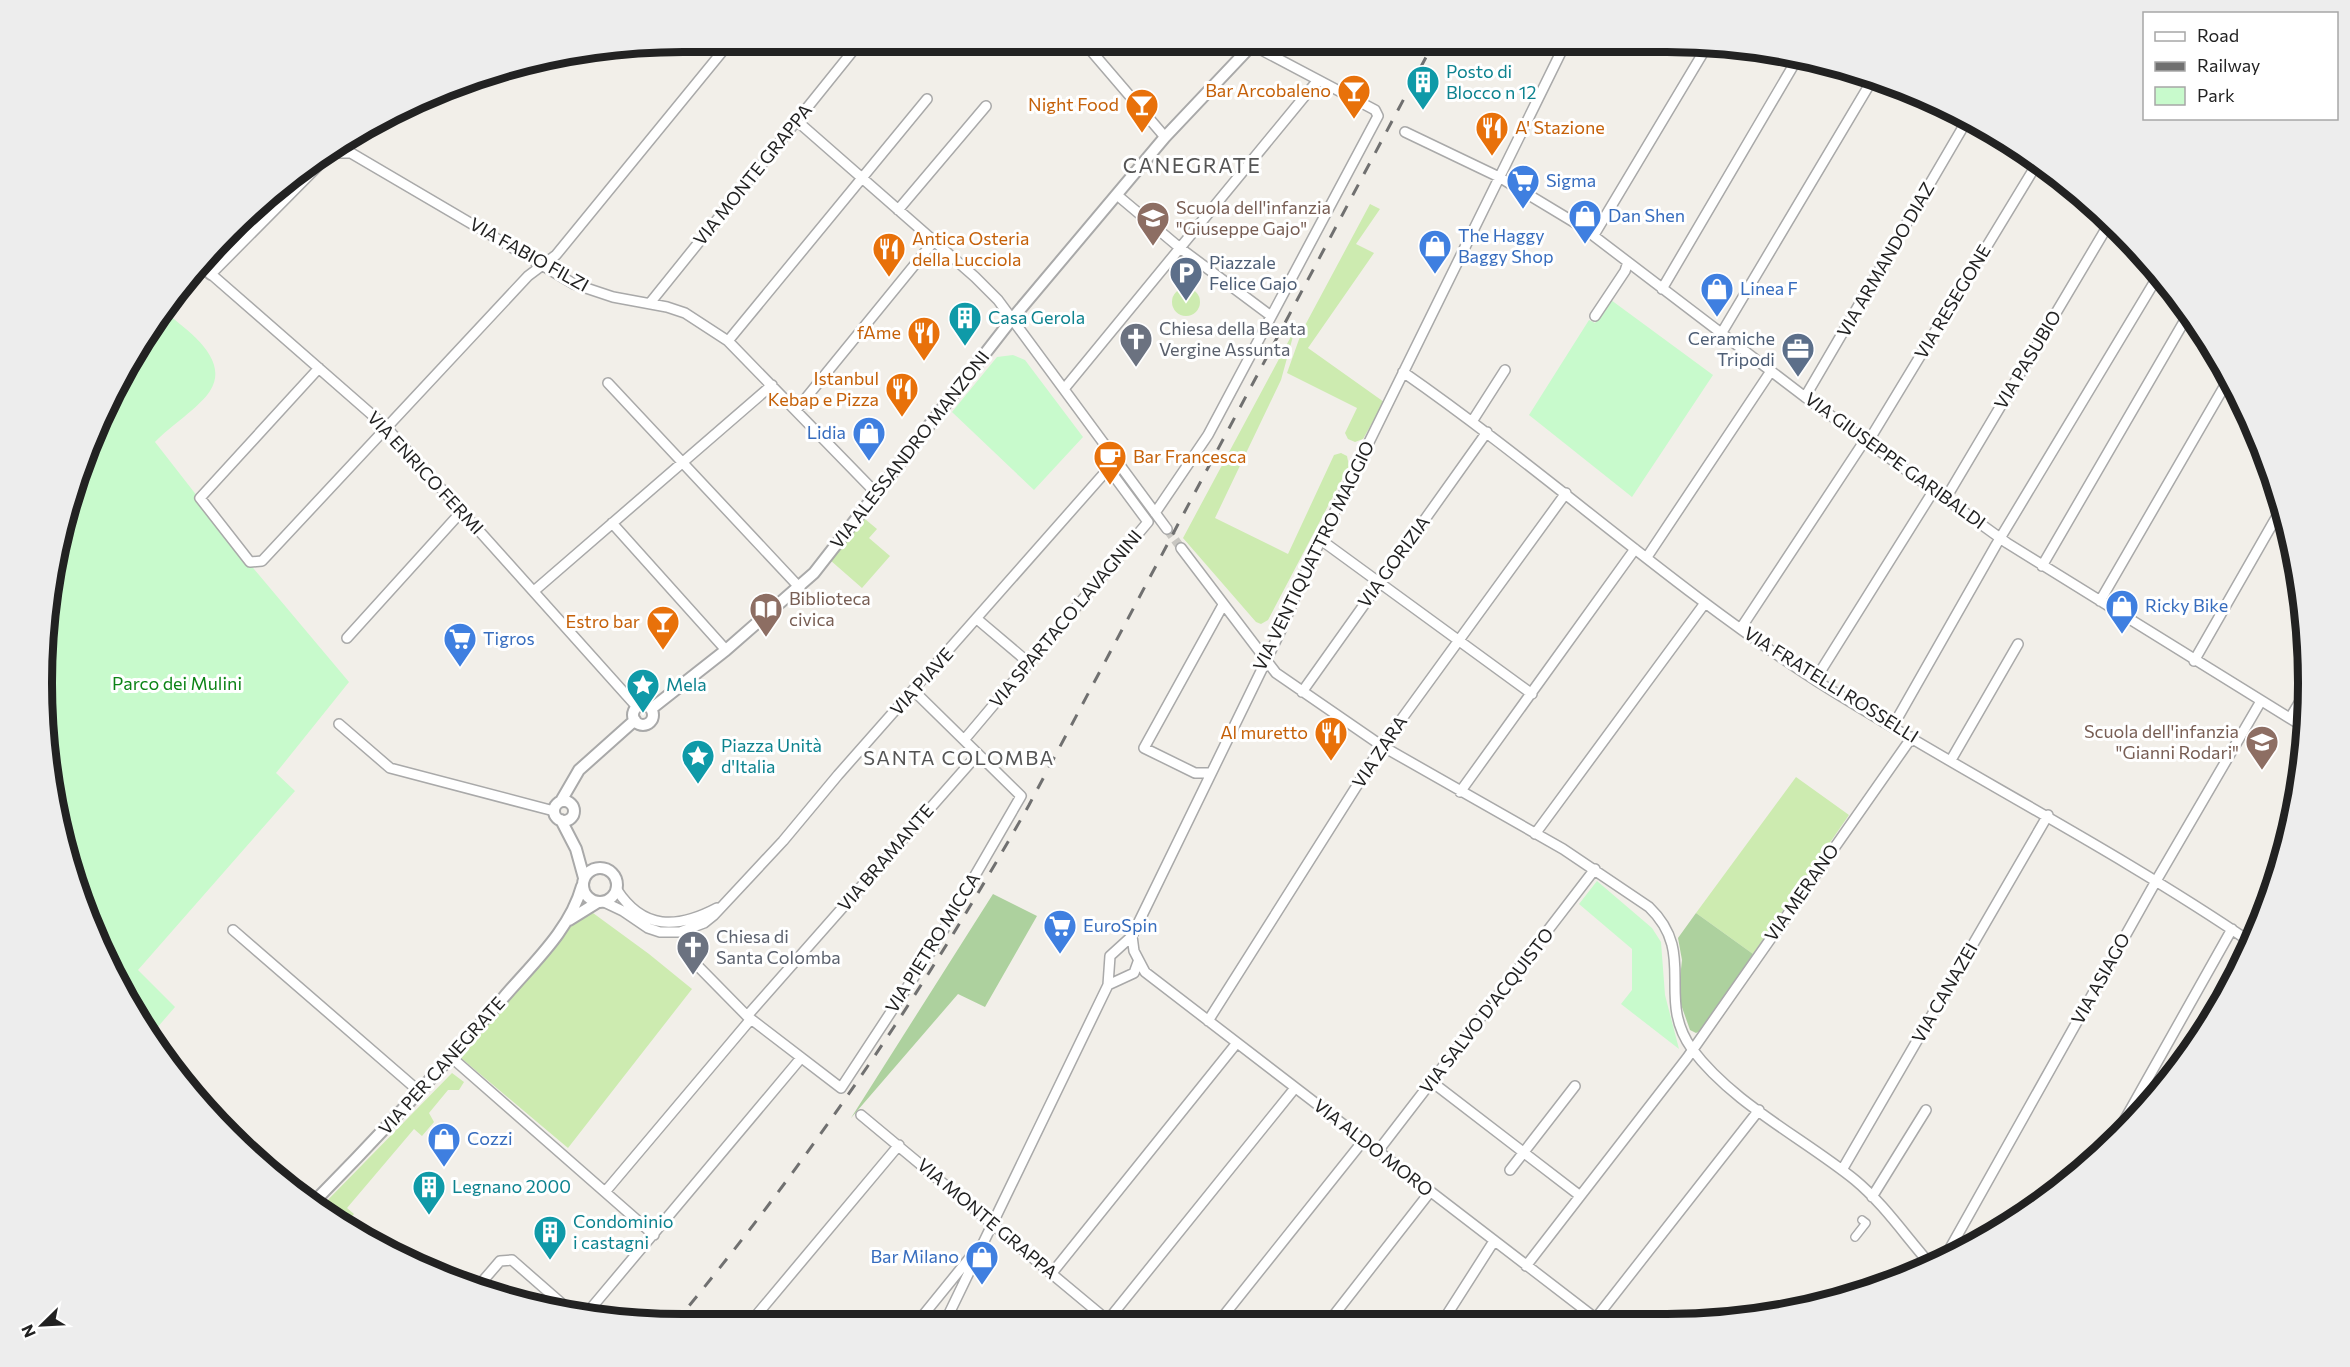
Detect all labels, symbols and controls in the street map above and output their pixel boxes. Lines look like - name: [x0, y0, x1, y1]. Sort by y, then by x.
- legend: [2143, 12, 2338, 120]
- text: Road: [2197, 24, 2239, 46]
- text: Railway: [2197, 54, 2260, 76]
- place label: Posto di Blocco n 12: [1446, 60, 1536, 103]
- building icon: Posto di Blocco n 12: [1405, 64, 1441, 111]
- bar icon: Bar Arcobaleno: [1336, 73, 1372, 120]
- place label: Bar Arcobaleno: [1205, 79, 1331, 101]
- text: Park: [2197, 84, 2235, 106]
- bar icon: Night Food: [1124, 87, 1160, 134]
- place label: Night Food: [1028, 93, 1119, 115]
- street label: VIA MONTE GRAPPA: [688, 99, 816, 250]
- restaurant icon: A' Stazione: [1474, 110, 1510, 157]
- place label: A' Stazione: [1515, 116, 1605, 138]
- district label: CANEGRATE: [1123, 152, 1261, 177]
- supermarket icon: Sigma: [1505, 163, 1541, 210]
- place label: Sigma: [1546, 169, 1596, 191]
- street label: VIA ARMANDO DIAZ: [1832, 178, 1938, 341]
- place label: Scuola dell'infanzia "Giuseppe Gajo": [1176, 196, 1331, 239]
- shop icon: Dan Shen: [1567, 198, 1603, 245]
- school or university icon: Scuola dell'infanzia "Giuseppe Gajo": [1135, 200, 1171, 247]
- place label: Dan Shen: [1608, 204, 1685, 226]
- street label: VIA FABIO FILZI: [466, 212, 593, 296]
- place label: The Haggy Baggy Shop: [1458, 224, 1554, 267]
- place label: Antica Osteria della Lucciola: [912, 227, 1029, 270]
- shop icon: The Haggy Baggy Shop: [1417, 228, 1453, 275]
- restaurant icon: Antica Osteria della Lucciola: [871, 231, 907, 278]
- street label: VIA RESEGONE: [1909, 240, 1995, 363]
- place label: Piazzale Felice Gajo: [1209, 251, 1297, 294]
- parking icon: Piazzale Felice Gajo: [1168, 255, 1204, 302]
- shop icon: Linea F: [1699, 271, 1735, 318]
- place label: Linea F: [1740, 277, 1798, 299]
- building icon: Casa Gerola: [947, 300, 983, 347]
- place label: Casa Gerola: [988, 306, 1085, 328]
- street label: VIA PASUBIO: [1989, 306, 2065, 413]
- restaurant icon: fAme: [906, 315, 942, 362]
- place label: Chiesa della Beata Vergine Assunta: [1159, 317, 1306, 360]
- place label: fAme: [857, 321, 901, 343]
- church icon: Chiesa della Beata Vergine Assunta: [1118, 321, 1154, 368]
- place label: Ceramiche Tripodi: [1688, 327, 1775, 370]
- office icon: Ceramiche Tripodi: [1780, 331, 1816, 378]
- street label: VIA ALESSANDRO MANZONI: [825, 346, 993, 553]
- place label: Istanbul Kebap e Pizza: [768, 367, 879, 410]
- restaurant icon: Istanbul Kebap e Pizza: [884, 371, 920, 418]
- street label: VIA GIUSEPPE GARIBALDI: [1801, 387, 1990, 533]
- street label: VIA ENRICO FERMI: [363, 406, 488, 538]
- shop icon: Lidia: [851, 415, 887, 462]
- place label: Lidia: [807, 421, 846, 443]
- street label: VIA VENTIQUATTRO MAGGIO: [1248, 437, 1378, 674]
- cafe icon: Bar Francesca: [1092, 439, 1128, 486]
- place label: Bar Francesca: [1133, 445, 1246, 467]
- street label: VIA GORIZIA: [1353, 511, 1434, 611]
- street label: VIA SPARTACO LAVAGNINI: [984, 525, 1146, 712]
- place label: Biblioteca civica: [789, 587, 871, 630]
- shop icon: Ricky Bike: [2104, 588, 2140, 635]
- library icon: Biblioteca civica: [748, 591, 784, 638]
- place label: Ricky Bike: [2145, 594, 2228, 616]
- bar icon: Estro bar: [645, 604, 681, 651]
- place label: Estro bar: [566, 610, 640, 632]
- supermarket icon: Tigros: [442, 621, 478, 668]
- street label: VIA FRATELLI ROSSELLI: [1740, 621, 1923, 747]
- place label: Tigros: [483, 627, 535, 649]
- street label: VIA PIAVE: [885, 643, 957, 720]
- place icon: Mela: [625, 667, 661, 714]
- park label: Parco dei Mulini: [112, 672, 242, 694]
- place label: Mela: [666, 673, 707, 695]
- street label: VIA ZARA: [1347, 711, 1411, 792]
- restaurant icon: Al muretto: [1313, 715, 1349, 762]
- place label: Scuola dell'infanzia "Gianni Rodari": [2084, 720, 2239, 763]
- place label: Al muretto: [1220, 721, 1308, 743]
- school or university icon: Scuola dell'infanzia "Gianni Rodari": [2244, 724, 2280, 771]
- place label: Piazza Unità d'Italia: [721, 734, 822, 777]
- place icon: Piazza Unità d'Italia: [680, 738, 716, 785]
- district label: SANTA COLOMBA: [863, 745, 1055, 769]
- street label: VIA BRAMANTE: [833, 799, 938, 915]
- street label: VIA MERANO: [1759, 839, 1843, 945]
- street label: VIA PIETRO MICCA: [880, 868, 984, 1017]
- supermarket icon: EuroSpin: [1042, 908, 1078, 955]
- place label: EuroSpin: [1083, 914, 1158, 936]
- street label: VIA SALVO D'ACQUISTO: [1415, 923, 1558, 1098]
- place label: Chiesa di Santa Colomba: [716, 925, 841, 968]
- church icon: Chiesa di Santa Colomba: [675, 929, 711, 976]
- street label: VIA ASIAGO: [2066, 929, 2134, 1028]
- street label: VIA CANAZEI: [1907, 939, 1982, 1046]
- street label: VIA PER CANEGRATE: [374, 992, 509, 1139]
- street label: VIA ALDO MORO: [1310, 1094, 1438, 1201]
- shop icon: Cozzi: [426, 1121, 462, 1168]
- place label: Cozzi: [467, 1127, 513, 1149]
- street label: VIA MONTE GRAPPA: [913, 1153, 1062, 1283]
- building icon: Legnano 2000: [411, 1169, 447, 1216]
- place label: Legnano 2000: [452, 1175, 571, 1197]
- place label: Condominio i castagni: [573, 1210, 674, 1253]
- building icon: Condominio i castagni: [532, 1214, 568, 1261]
- shop icon: Bar Milano: [964, 1239, 1000, 1286]
- place label: Bar Milano: [870, 1245, 959, 1267]
- north arrow: [12, 1295, 72, 1355]
- text: N: [17, 1322, 39, 1341]

